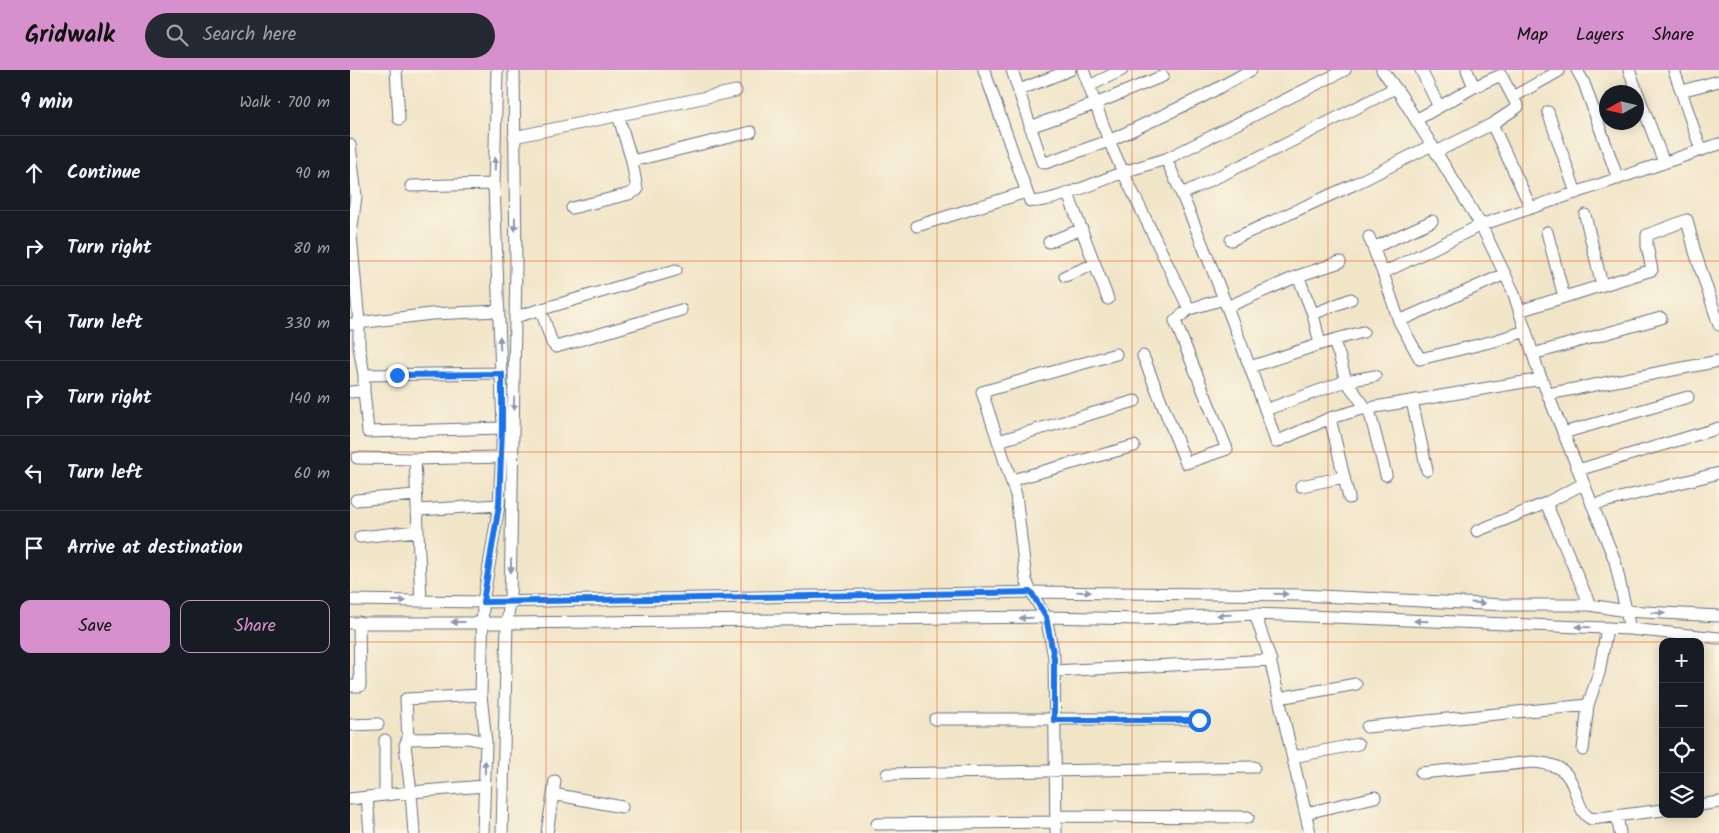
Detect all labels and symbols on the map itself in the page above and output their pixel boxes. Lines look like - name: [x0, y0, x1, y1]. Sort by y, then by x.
- north arrow: [1599, 85, 1644, 130]
- one-way arrow: [491, 155, 499, 171]
- one-way arrow: [512, 216, 520, 232]
- one-way arrow: [496, 335, 504, 351]
- route end: [386, 364, 409, 387]
- one-way arrow: [510, 396, 518, 412]
- one-way arrow: [506, 558, 514, 574]
- one-way arrow: [1076, 588, 1092, 596]
- one-way arrow: [1273, 590, 1289, 598]
- one-way arrow: [391, 597, 407, 605]
- one-way arrow: [1471, 600, 1487, 608]
- one-way arrow: [1650, 609, 1666, 617]
- one-way arrow: [1215, 612, 1231, 620]
- one-way arrow: [1018, 614, 1034, 622]
- one-way arrow: [1413, 616, 1429, 624]
- one-way arrow: [450, 618, 466, 626]
- one-way arrow: [1575, 623, 1591, 631]
- route start: [1188, 709, 1211, 732]
- one-way arrow: [481, 759, 489, 775]

